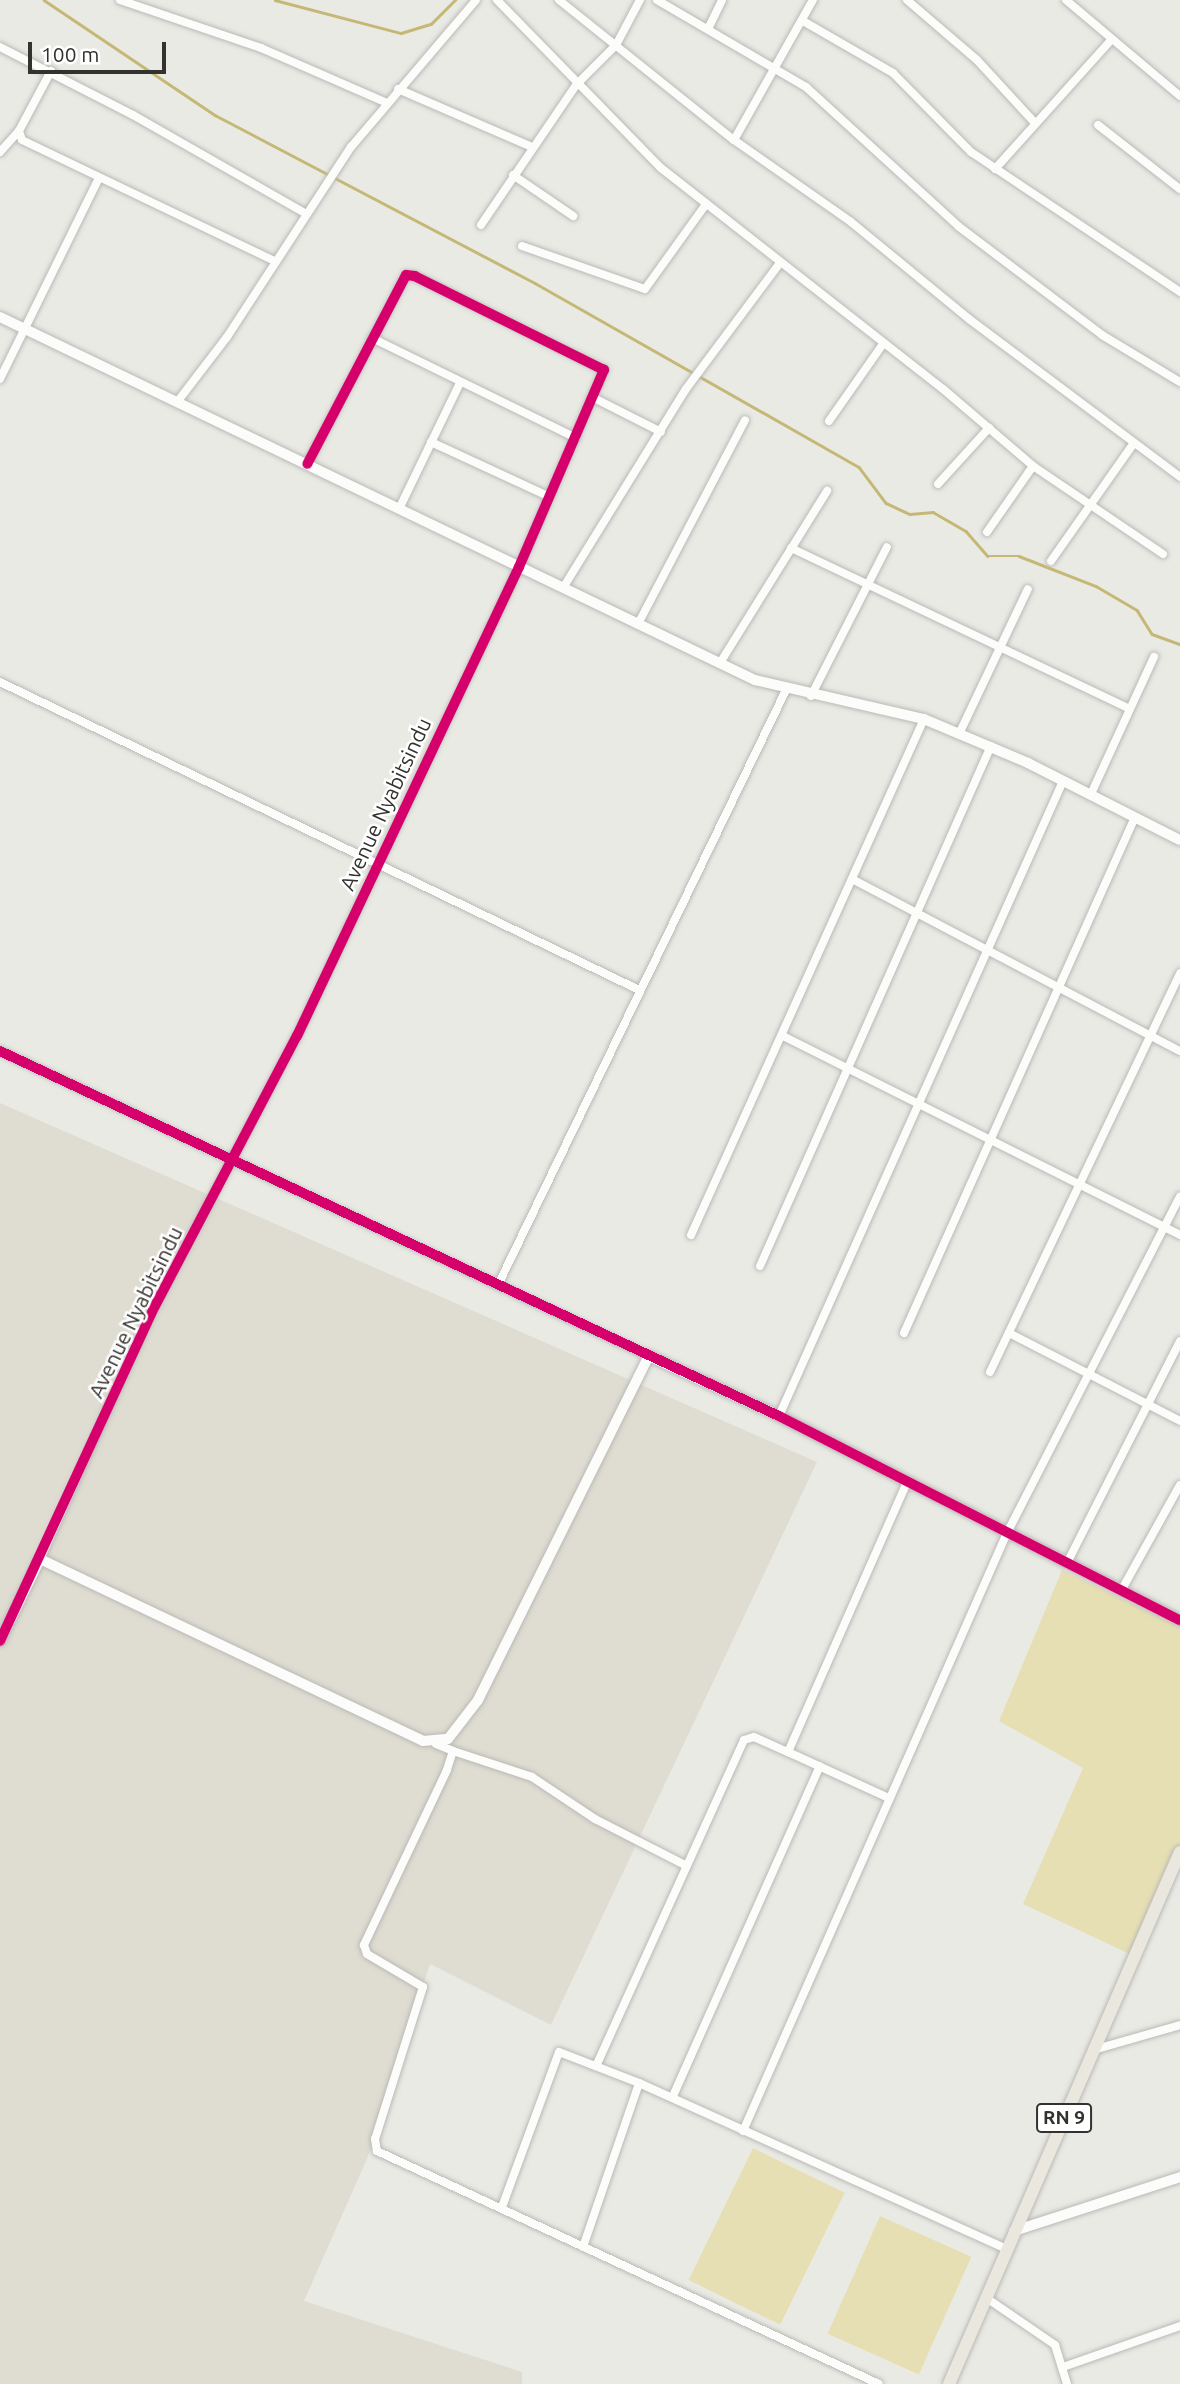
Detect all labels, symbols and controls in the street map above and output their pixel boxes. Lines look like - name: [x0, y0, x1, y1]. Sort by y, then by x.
- scale bar: [32, 28, 170, 72]
- text: 100 m: [41, 42, 99, 66]
- street label: Avenue Nyabitsindu: [334, 714, 436, 894]
- street label: Avenue Nyabitsindu: [83, 1222, 187, 1402]
- road number: RN 9: [1036, 2102, 1092, 2134]

